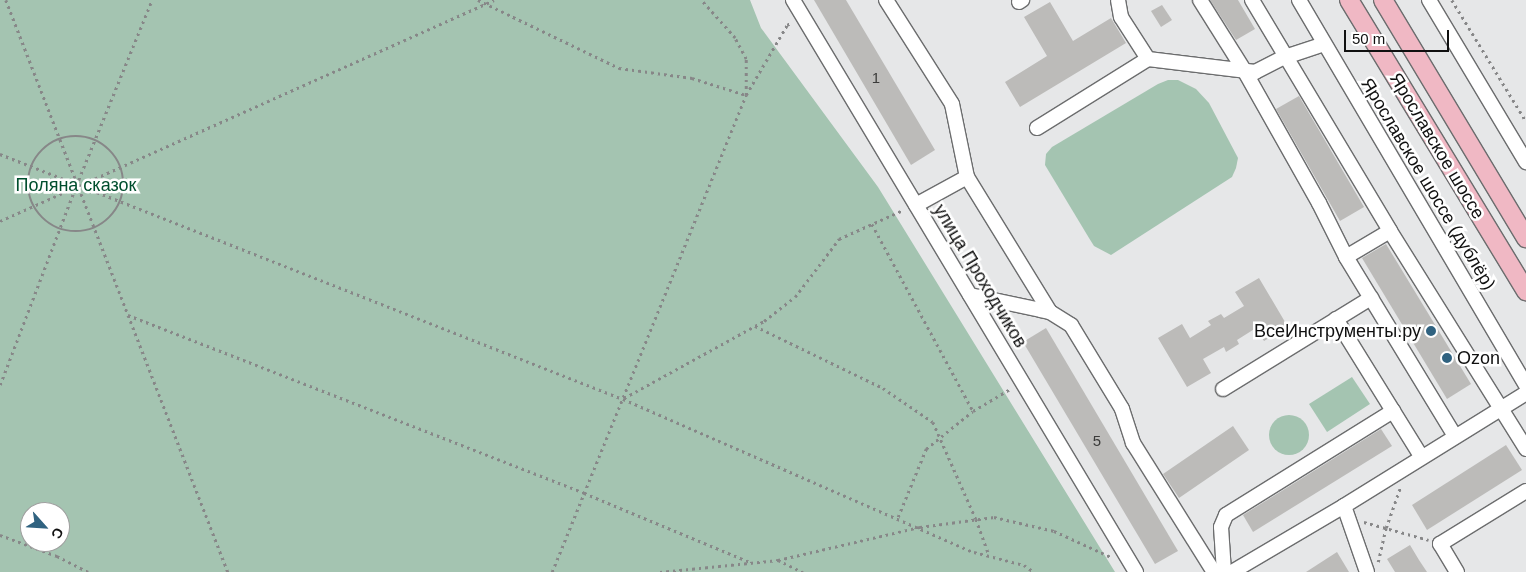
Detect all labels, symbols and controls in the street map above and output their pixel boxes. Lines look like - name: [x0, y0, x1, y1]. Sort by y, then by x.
- scale bar: [1346, 20, 1451, 52]
- text: 50 m: [1352, 30, 1385, 47]
- house number: 1: [872, 69, 880, 87]
- street label: Ярославское шоссе: [1385, 69, 1489, 223]
- street label: Ярославское шоссе (дублёр): [1356, 74, 1500, 294]
- park label: Поляна сказок: [16, 174, 136, 196]
- street label: улица Проходчиков: [929, 200, 1031, 352]
- place label: ВсеИнструменты.ру: [1254, 320, 1421, 342]
- marker: ВсеИнструменты.ру: [1425, 325, 1437, 337]
- place label: Ozon: [1457, 347, 1500, 369]
- marker: Ozon: [1441, 352, 1453, 364]
- house number: 5: [1093, 432, 1101, 450]
- north arrow: [20, 502, 70, 552]
- text: С: [48, 525, 67, 541]

